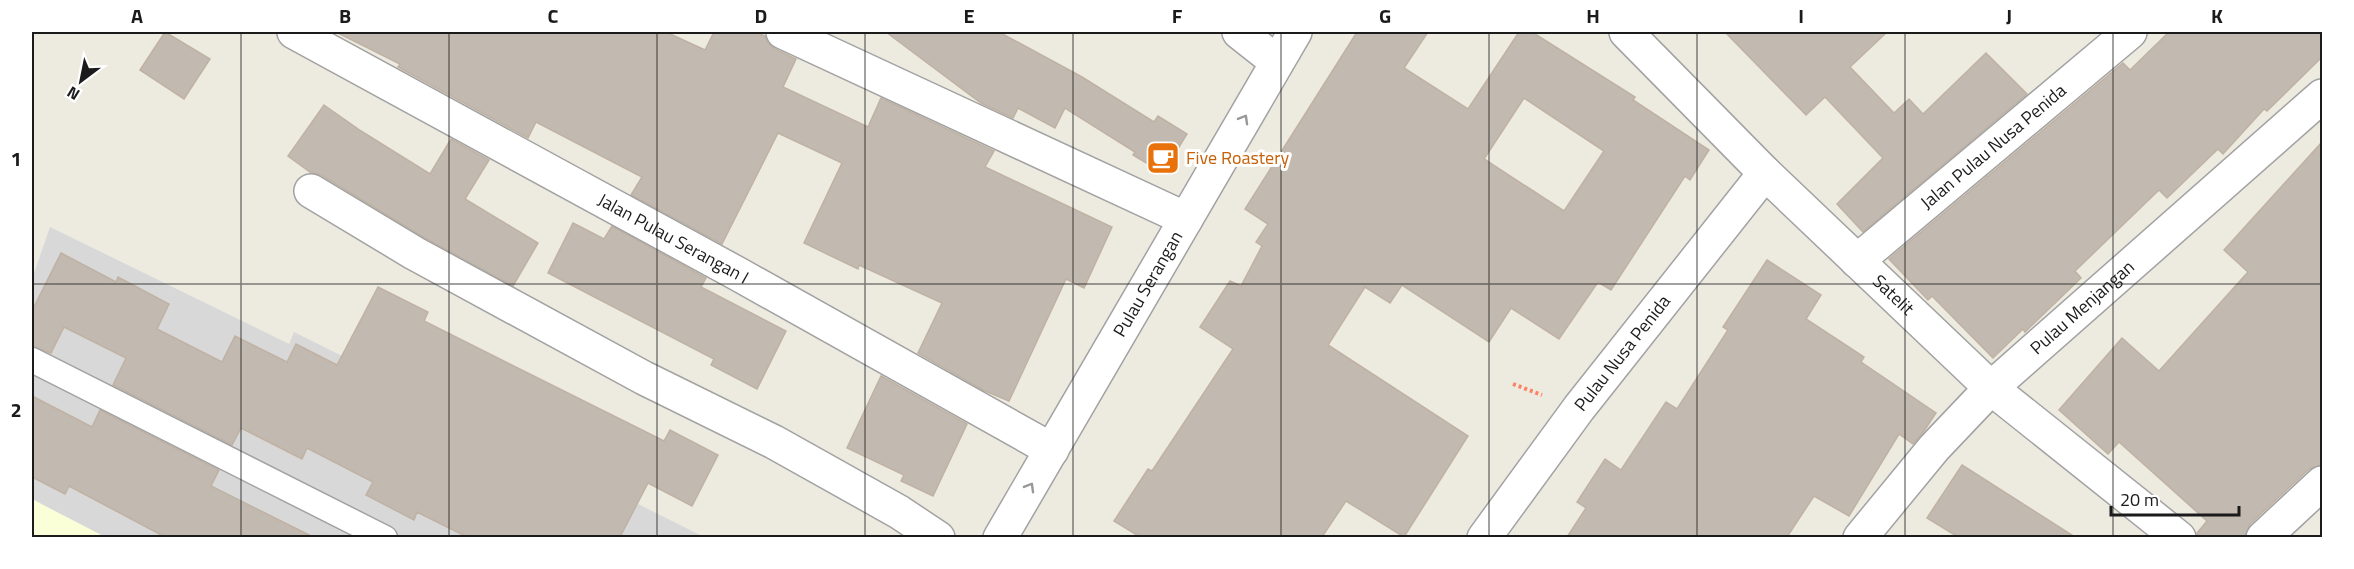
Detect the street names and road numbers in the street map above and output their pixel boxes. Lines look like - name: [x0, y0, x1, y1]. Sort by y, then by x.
- street label: Jalan Pulau Nusa Penida: [1914, 77, 2072, 215]
- street label: Jalan Pulau Serangan I: [593, 186, 754, 290]
- street label: Pulau Serangan: [1106, 226, 1189, 342]
- street label: Pulau Menjangan: [2024, 254, 2140, 361]
- street label: Satelit: [1867, 268, 1921, 322]
- street label: Pulau Nusa Penida: [1567, 289, 1677, 417]

